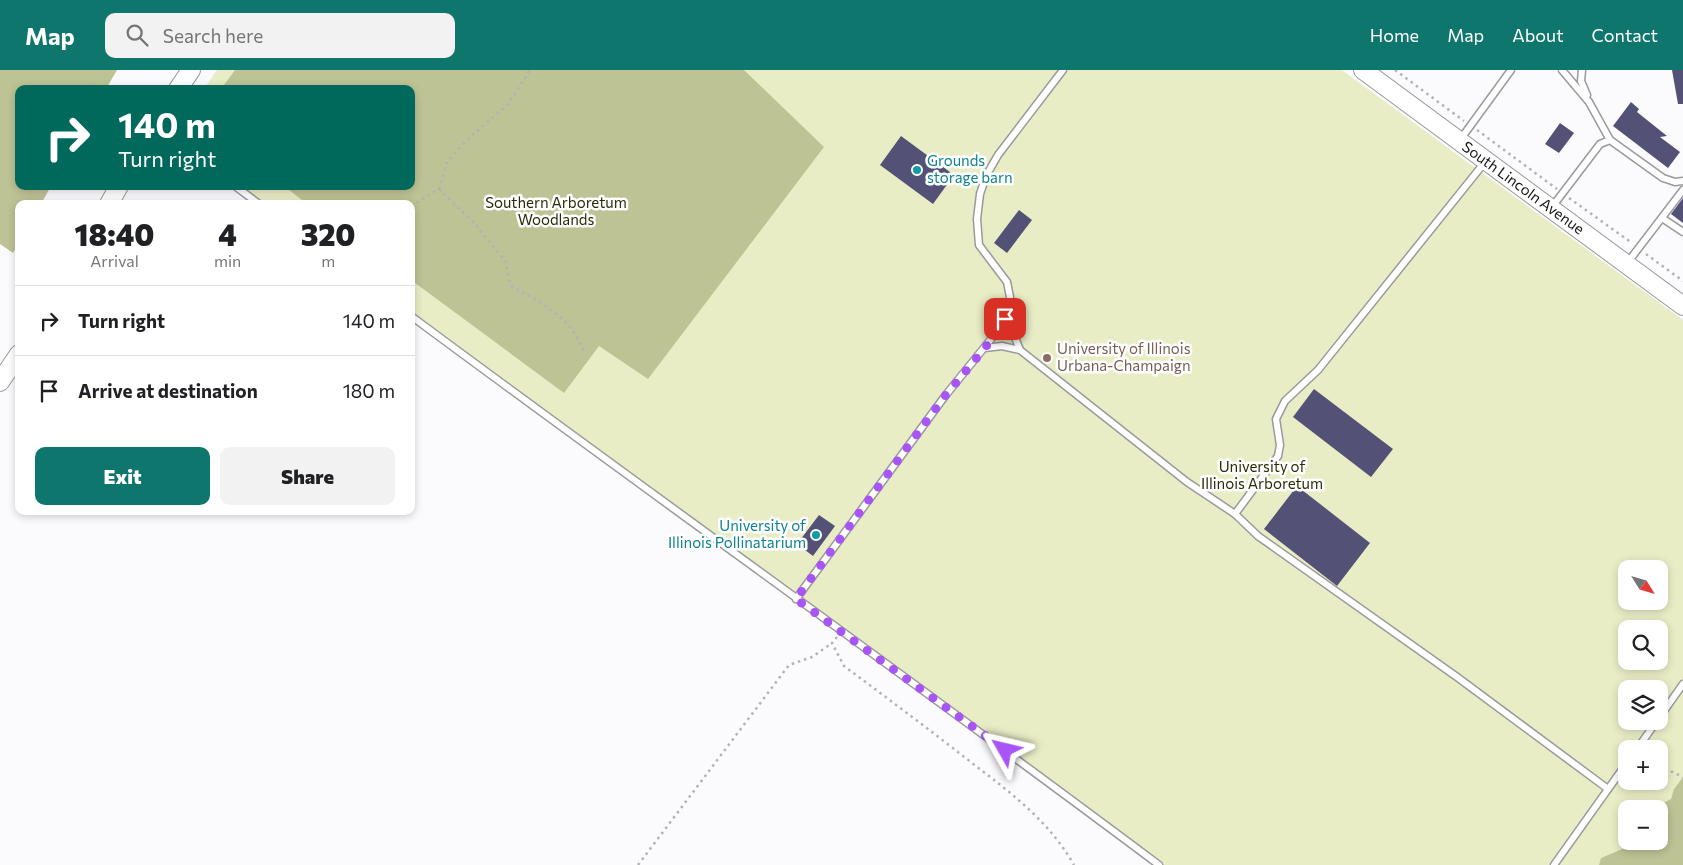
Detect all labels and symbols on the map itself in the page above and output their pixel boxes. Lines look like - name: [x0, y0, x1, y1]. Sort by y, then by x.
- street label: South Lincoln Avenue: [1459, 137, 1588, 238]
- place label: Grounds storage barn: [927, 151, 1013, 186]
- marker: Grounds storage barn: [911, 164, 923, 176]
- park label: Southern Arboretum Woodlands: [485, 193, 627, 228]
- pin: [984, 298, 1026, 340]
- place label: University of Illinois Urbana-Champaign: [1057, 339, 1191, 374]
- marker: University of Illinois Urbana-Champaign: [1041, 352, 1053, 364]
- park label: University of Illinois Arboretum: [1201, 457, 1323, 492]
- place label: University of Illinois Pollinatarium: [668, 516, 806, 551]
- marker: University of Illinois Pollinatarium: [810, 529, 822, 541]
- north arrow: [1618, 560, 1668, 610]
- position arrow: [978, 723, 1030, 775]

